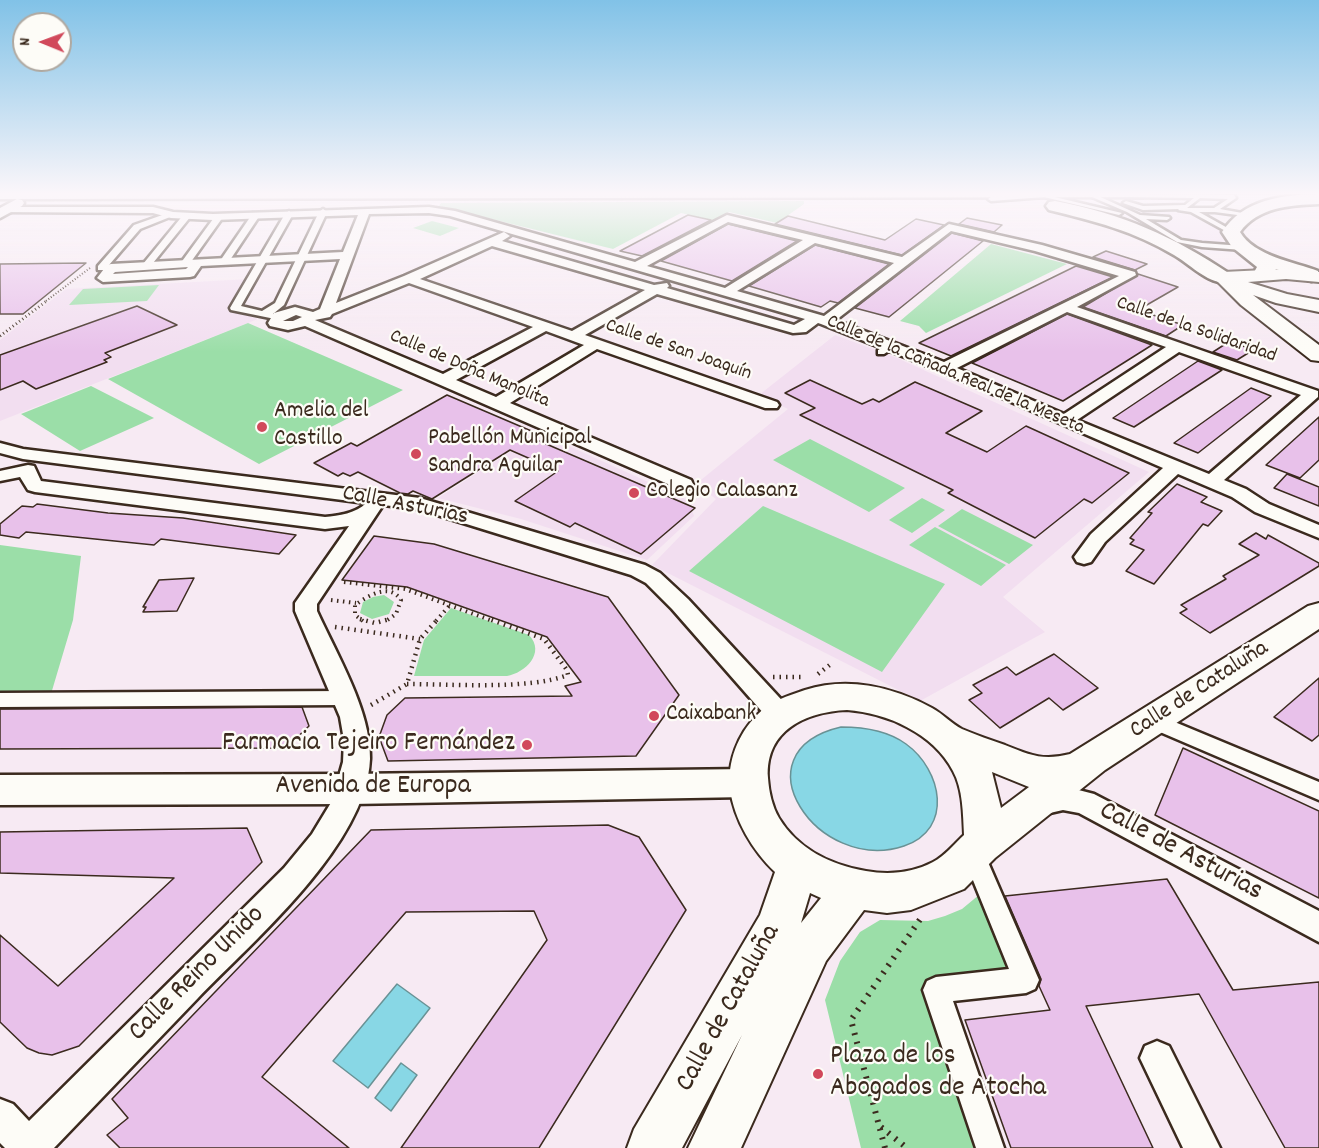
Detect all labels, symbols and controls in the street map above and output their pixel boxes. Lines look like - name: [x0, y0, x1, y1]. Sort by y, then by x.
- north arrow: [12, 12, 72, 72]
- text: N: [14, 38, 37, 46]
- street label: Calle de la Solidaridad: [1113, 292, 1279, 370]
- street label: Calle de la Cañada Real de la Meseta: [822, 311, 1088, 441]
- street label: Calle de San Joaquín: [602, 315, 754, 387]
- street label: Calle de Doña Manolita: [385, 325, 553, 415]
- place label: Amelia del Castillo: [274, 399, 369, 455]
- marker: Amelia del Castillo: [255, 420, 269, 434]
- place label: Pabellón Municipal Sandra Aguilar: [428, 426, 592, 482]
- marker: Pabellón Municipal Sandra Aguilar: [409, 447, 423, 461]
- place label: Colegio Calasanz: [646, 479, 798, 507]
- street label: Calle Asturias: [340, 481, 470, 533]
- marker: Colegio Calasanz: [627, 486, 641, 500]
- street label: Calle de Cataluña: [1125, 635, 1275, 747]
- place label: Caixabank: [666, 702, 756, 730]
- marker: Caixabank: [647, 709, 661, 723]
- place label: Farmacia Tejeiro Fernández: [222, 728, 515, 762]
- marker: Farmacia Tejeiro Fernández: [520, 738, 534, 752]
- street label: Avenida de Europa: [275, 771, 471, 805]
- street label: Calle de Asturias: [1092, 796, 1268, 910]
- street label: Calle Reino Unido: [123, 900, 273, 1050]
- street label: Calle de Cataluña: [670, 919, 790, 1099]
- place label: Plaza de los Abogados de Atocha: [830, 1041, 1046, 1107]
- marker: Plaza de los Abogados de Atocha: [811, 1067, 825, 1081]

